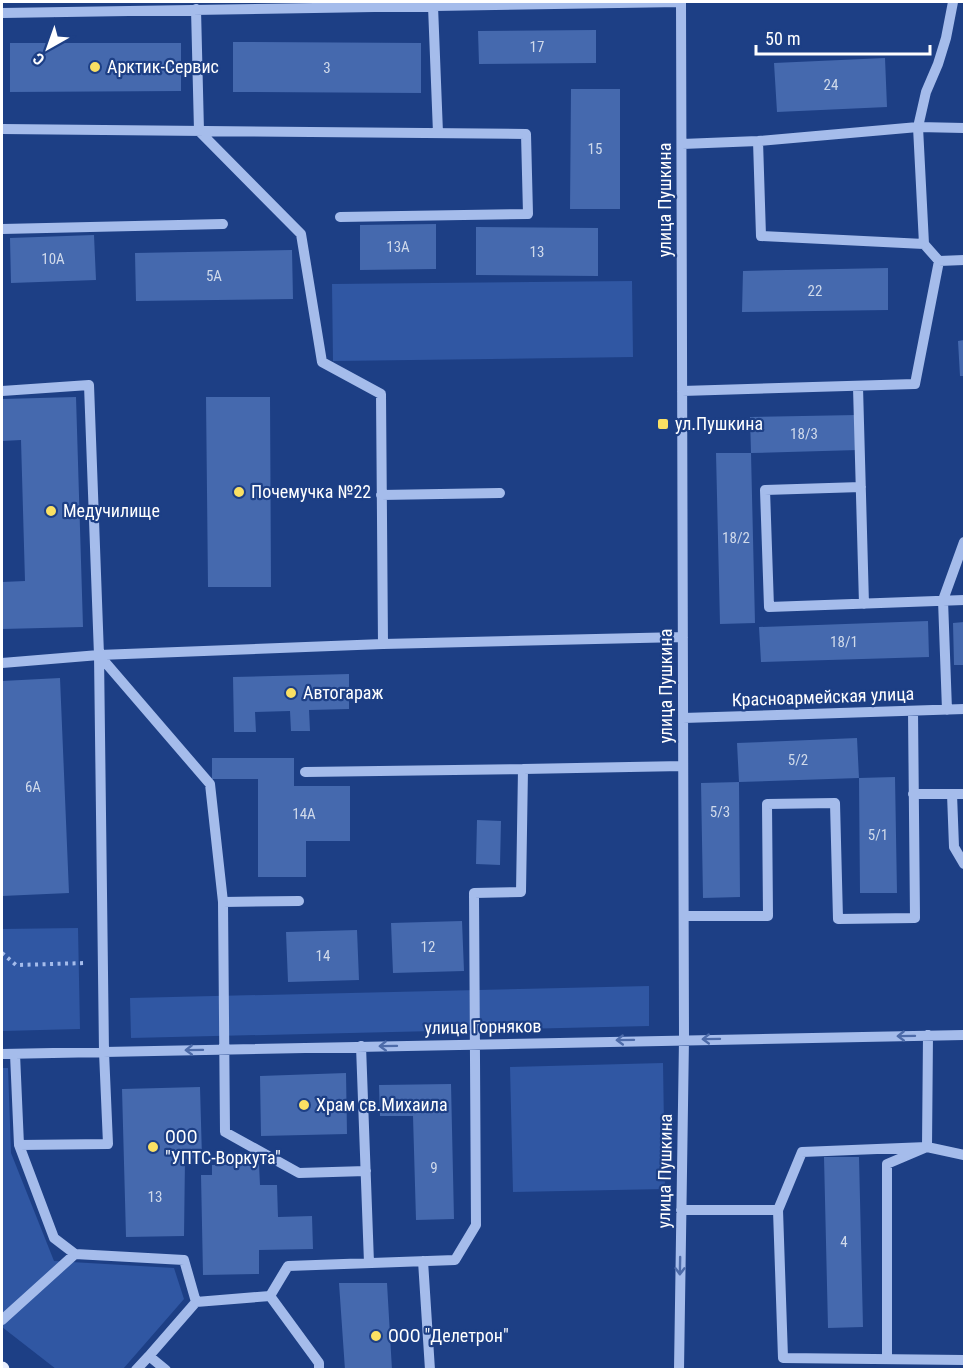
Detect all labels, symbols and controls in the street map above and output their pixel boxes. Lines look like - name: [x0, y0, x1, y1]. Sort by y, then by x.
- north arrow: [18, 18, 78, 78]
- scale bar: [756, 18, 930, 56]
- text: 50 m: [765, 28, 800, 49]
- house number: 17: [530, 38, 544, 56]
- text: С: [29, 49, 48, 69]
- place label: Арктик-Сервис: [107, 56, 219, 77]
- house number: 3: [323, 59, 331, 77]
- marker: Арктик-Сервис: [88, 60, 102, 74]
- house number: 24: [824, 76, 838, 94]
- house number: 15: [588, 140, 602, 158]
- street label: улица Пушкина: [654, 143, 675, 257]
- house number: 13А: [386, 238, 410, 256]
- house number: 13: [530, 243, 544, 261]
- house number: 10А: [41, 250, 65, 268]
- house number: 5А: [206, 267, 222, 285]
- house number: 22: [808, 282, 822, 300]
- place label: ул.Пушкина: [675, 413, 763, 434]
- marker: ул.Пушкина: [656, 417, 670, 431]
- house number: 18/3: [790, 425, 818, 443]
- place label: Почемучка №22: [251, 481, 371, 502]
- marker: Почемучка №22: [232, 485, 246, 499]
- place label: Медучилище: [63, 500, 160, 521]
- marker: Медучилище: [44, 504, 58, 518]
- house number: 18/2: [722, 529, 750, 547]
- street label: улица Пушкина: [655, 629, 676, 743]
- house number: 18/1: [830, 633, 858, 651]
- place label: Автогараж: [303, 682, 383, 703]
- street label: Красноармейская улица: [731, 683, 915, 710]
- marker: Автогараж: [284, 686, 298, 700]
- house number: 5/2: [788, 751, 808, 769]
- house number: 6А: [25, 778, 41, 796]
- house number: 5/3: [710, 803, 730, 821]
- house number: 14А: [292, 805, 316, 823]
- house number: 5/1: [868, 826, 888, 844]
- house number: 12: [421, 938, 435, 956]
- house number: 14: [316, 947, 330, 965]
- street label: улица Горняков: [424, 1015, 542, 1038]
- one-way arrow: [897, 1030, 917, 1041]
- one-way arrow: [702, 1033, 722, 1044]
- one-way arrow: [616, 1035, 636, 1046]
- one-way arrow: [379, 1040, 399, 1052]
- one-way arrow: [184, 1044, 204, 1056]
- place label: Храм св.Михаила: [316, 1094, 448, 1115]
- marker: Храм св.Михаила: [297, 1098, 311, 1112]
- street label: улица Пушкина: [653, 1114, 676, 1228]
- place label: ООО "УПТС-Воркута": [165, 1126, 281, 1168]
- marker: ООО "УПТС-Воркута": [146, 1140, 160, 1154]
- house number: 9: [430, 1159, 438, 1177]
- house number: 13: [148, 1188, 162, 1206]
- house number: 4: [840, 1233, 848, 1251]
- one-way arrow: [675, 1255, 686, 1275]
- place label: ООО "Делетрон": [388, 1325, 509, 1346]
- marker: ООО "Делетрон": [369, 1329, 383, 1343]

